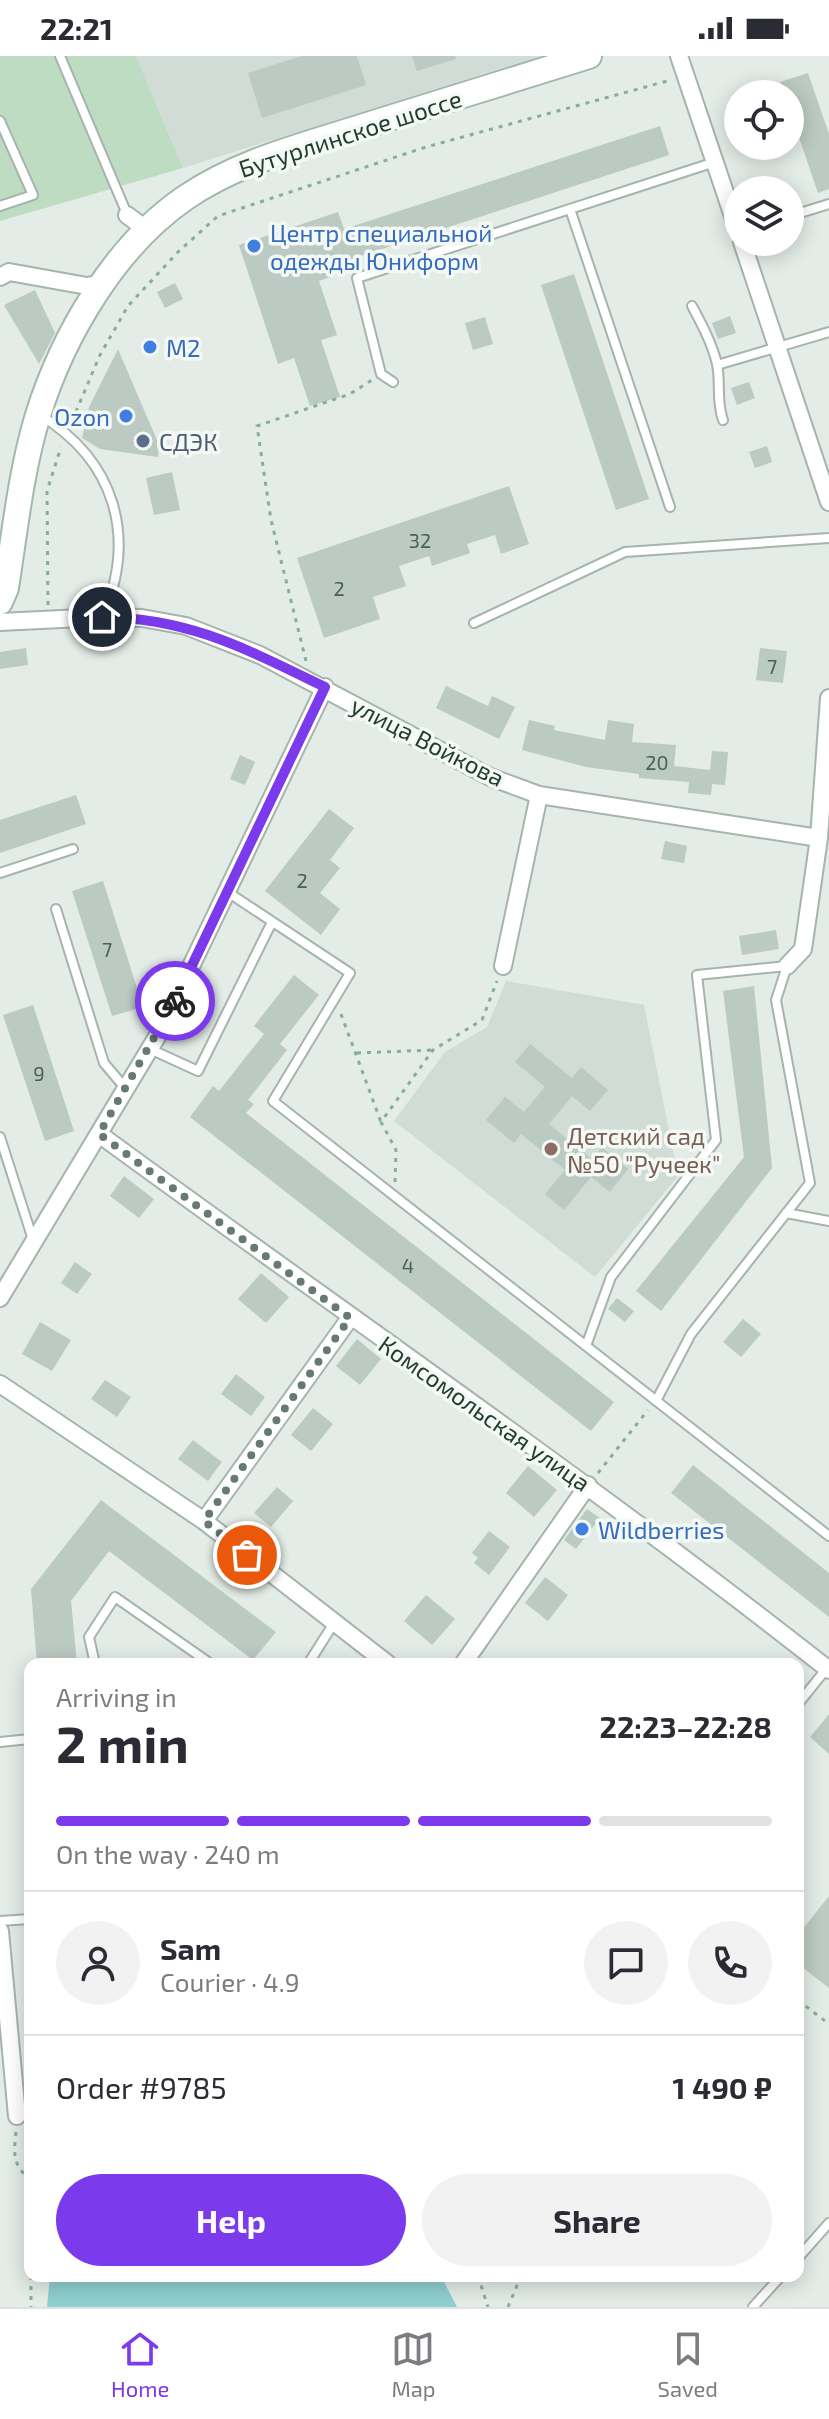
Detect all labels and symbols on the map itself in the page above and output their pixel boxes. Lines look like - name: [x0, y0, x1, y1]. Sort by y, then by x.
- street label: Бутурлинское шоссе: [235, 83, 466, 184]
- place label: Центр специальной одежды Юниформ: [270, 218, 492, 275]
- marker: Центр специальной одежды Юниформ: [245, 237, 263, 255]
- place label: М2: [166, 333, 201, 362]
- marker: М2: [141, 338, 159, 356]
- place label: Ozon: [54, 402, 110, 431]
- marker: Ozon: [117, 407, 135, 425]
- place label: СДЭК: [159, 427, 218, 456]
- marker: СДЭК: [134, 432, 152, 450]
- house number: 32: [409, 528, 431, 552]
- house number: 2: [333, 576, 345, 600]
- pin: [68, 583, 136, 651]
- house number: 7: [767, 654, 777, 678]
- street label: улица Войкова: [346, 690, 509, 793]
- house number: 20: [645, 750, 669, 774]
- house number: 2: [296, 868, 308, 892]
- house number: 7: [102, 937, 112, 961]
- courier: [135, 961, 215, 1041]
- house number: 9: [33, 1061, 45, 1085]
- place label: Детский сад №50 "Ручеек": [567, 1121, 720, 1179]
- marker: Детский сад №50 "Ручеек": [542, 1140, 560, 1158]
- house number: 4: [402, 1253, 414, 1277]
- street label: Комсомольская улица: [373, 1329, 596, 1498]
- place label: Wildberries: [598, 1515, 724, 1544]
- marker: Wildberries: [573, 1520, 591, 1538]
- pin: [213, 1521, 281, 1589]

